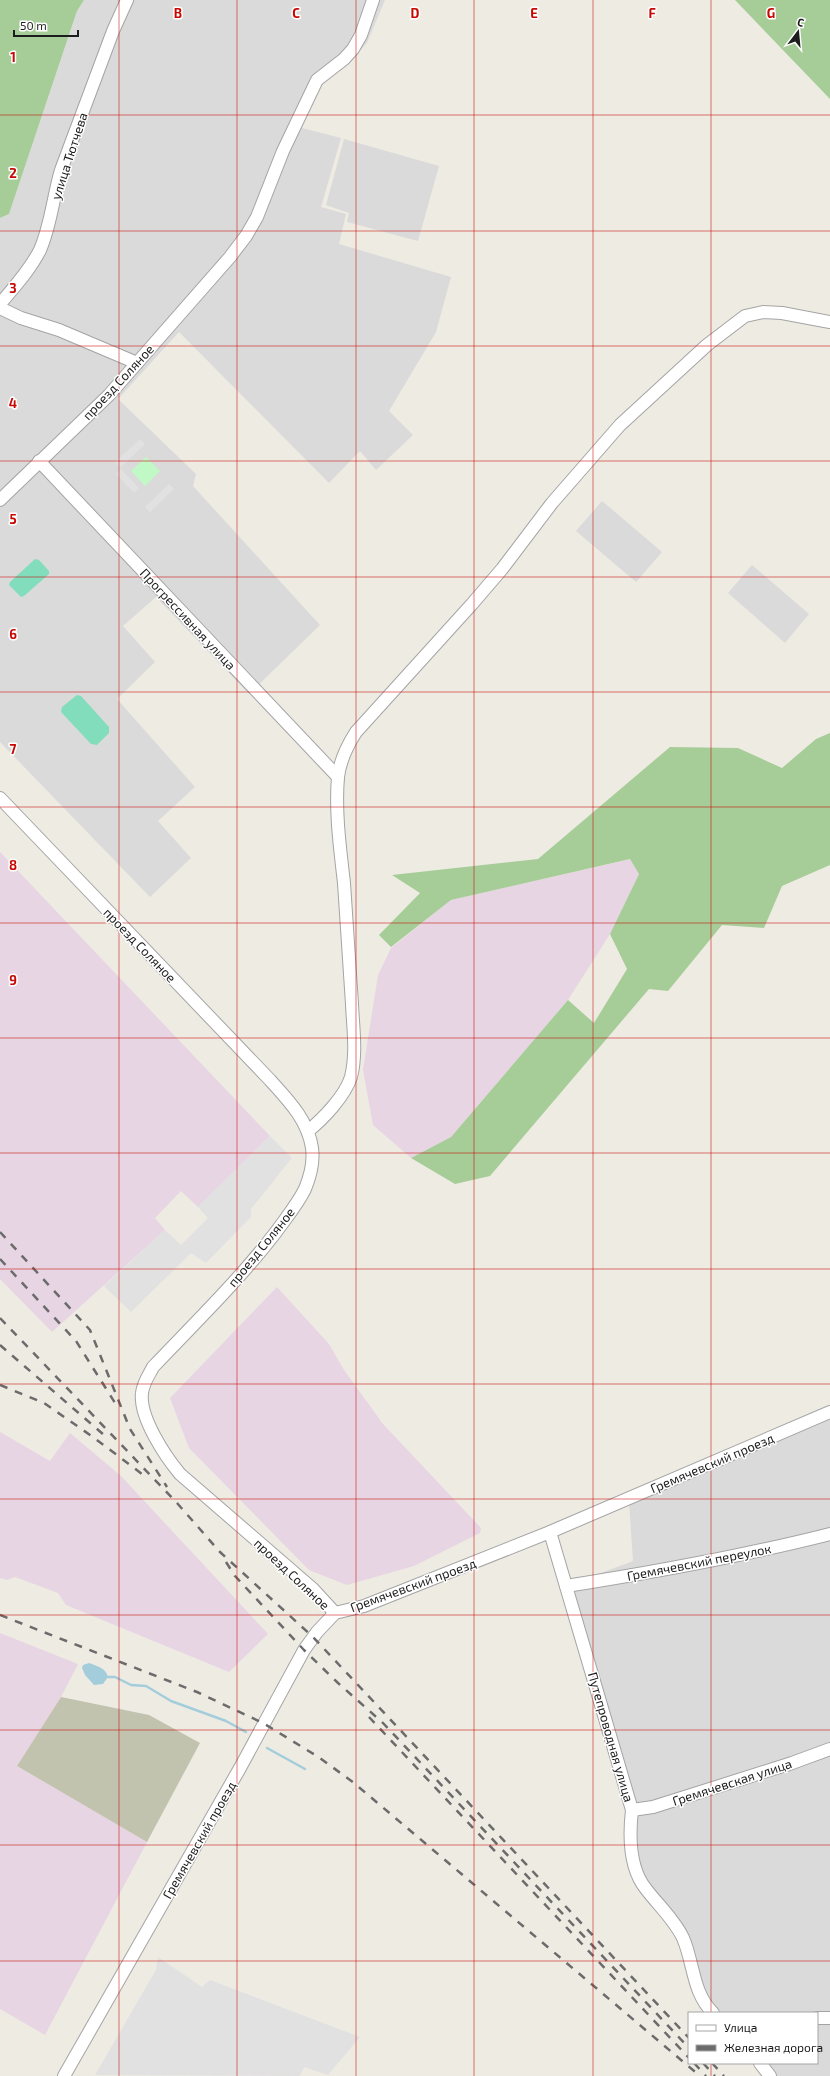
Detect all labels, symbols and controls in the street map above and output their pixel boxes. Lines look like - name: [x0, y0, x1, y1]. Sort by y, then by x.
- text: B: [174, 5, 182, 21]
- text: C: [292, 5, 300, 21]
- text: D: [411, 5, 420, 21]
- text: E: [530, 5, 538, 21]
- text: F: [648, 5, 656, 21]
- text: G: [767, 5, 775, 21]
- scale bar: [14, 12, 78, 38]
- north arrow: [778, 12, 818, 52]
- text: С: [796, 15, 806, 29]
- text: 50 m: [20, 18, 47, 32]
- text: 1: [10, 49, 16, 65]
- street label: улица Тютчева: [47, 110, 91, 202]
- text: 2: [9, 165, 17, 181]
- text: 3: [9, 280, 17, 296]
- street label: проезд Соляное: [79, 341, 157, 423]
- text: 4: [9, 395, 17, 411]
- text: 5: [9, 511, 17, 527]
- street label: Прогрессивная улица: [137, 565, 239, 673]
- text: 6: [9, 626, 17, 642]
- text: 7: [10, 741, 17, 757]
- text: 8: [9, 857, 17, 873]
- street label: проезд Соляное: [100, 904, 180, 986]
- text: 9: [9, 972, 17, 988]
- street label: проезд Соляное: [224, 1204, 298, 1290]
- street label: Гремячевский проезд: [648, 1430, 777, 1496]
- street label: проезд Соляное: [251, 1535, 333, 1613]
- street label: Гремячевский переулок: [625, 1540, 773, 1584]
- street label: Гремячевский проезд: [348, 1555, 479, 1615]
- street label: Путепроводная улица: [585, 1670, 637, 1804]
- street label: Гремячевская улица: [670, 1755, 794, 1809]
- street label: Гремячевский проезд: [159, 1778, 239, 1902]
- legend: [688, 2012, 818, 2064]
- text: Улица: [724, 2020, 757, 2034]
- text: Железная дорога: [724, 2040, 823, 2054]

